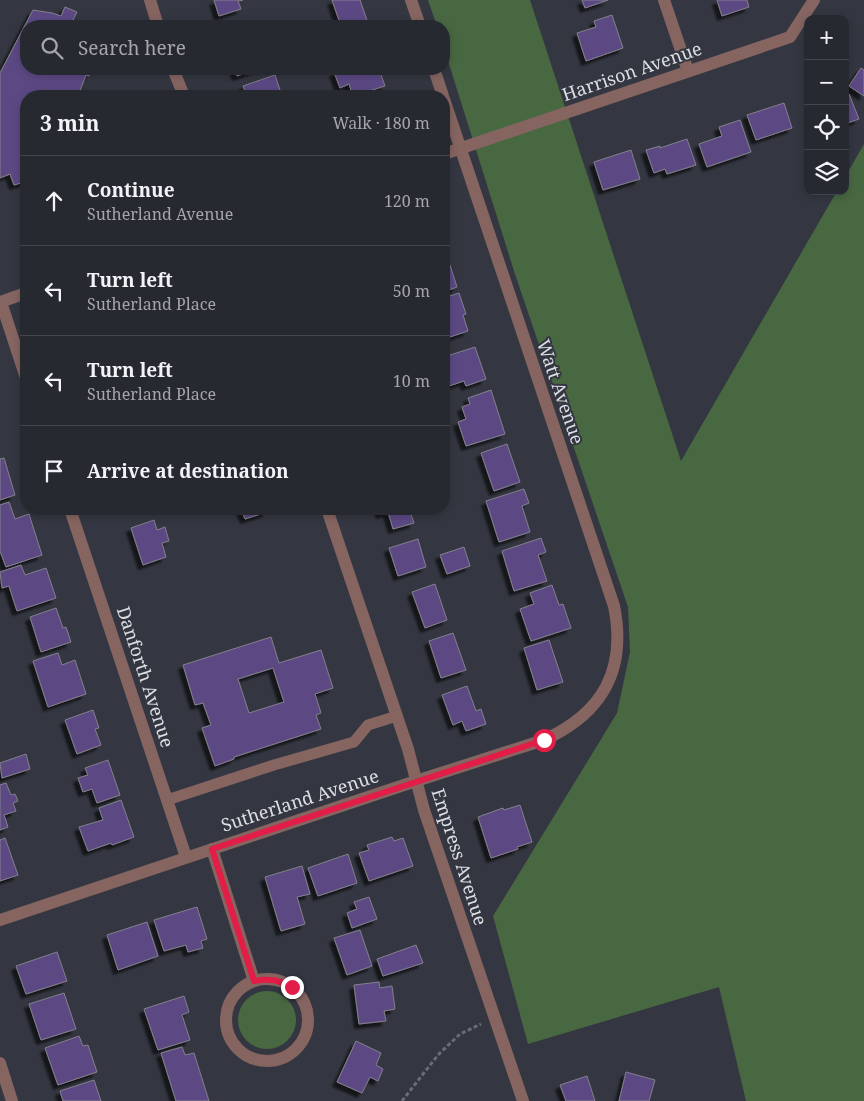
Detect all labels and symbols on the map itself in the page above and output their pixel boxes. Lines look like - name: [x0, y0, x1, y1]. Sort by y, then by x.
- street label: Harrison Avenue: [559, 36, 705, 106]
- street label: Watt Avenue: [532, 336, 590, 447]
- street label: Danforth Avenue: [112, 603, 180, 750]
- route start: [533, 729, 556, 752]
- street label: Sutherland Avenue: [218, 763, 382, 837]
- street label: Empress Avenue: [426, 785, 493, 928]
- route end: [281, 976, 304, 999]

